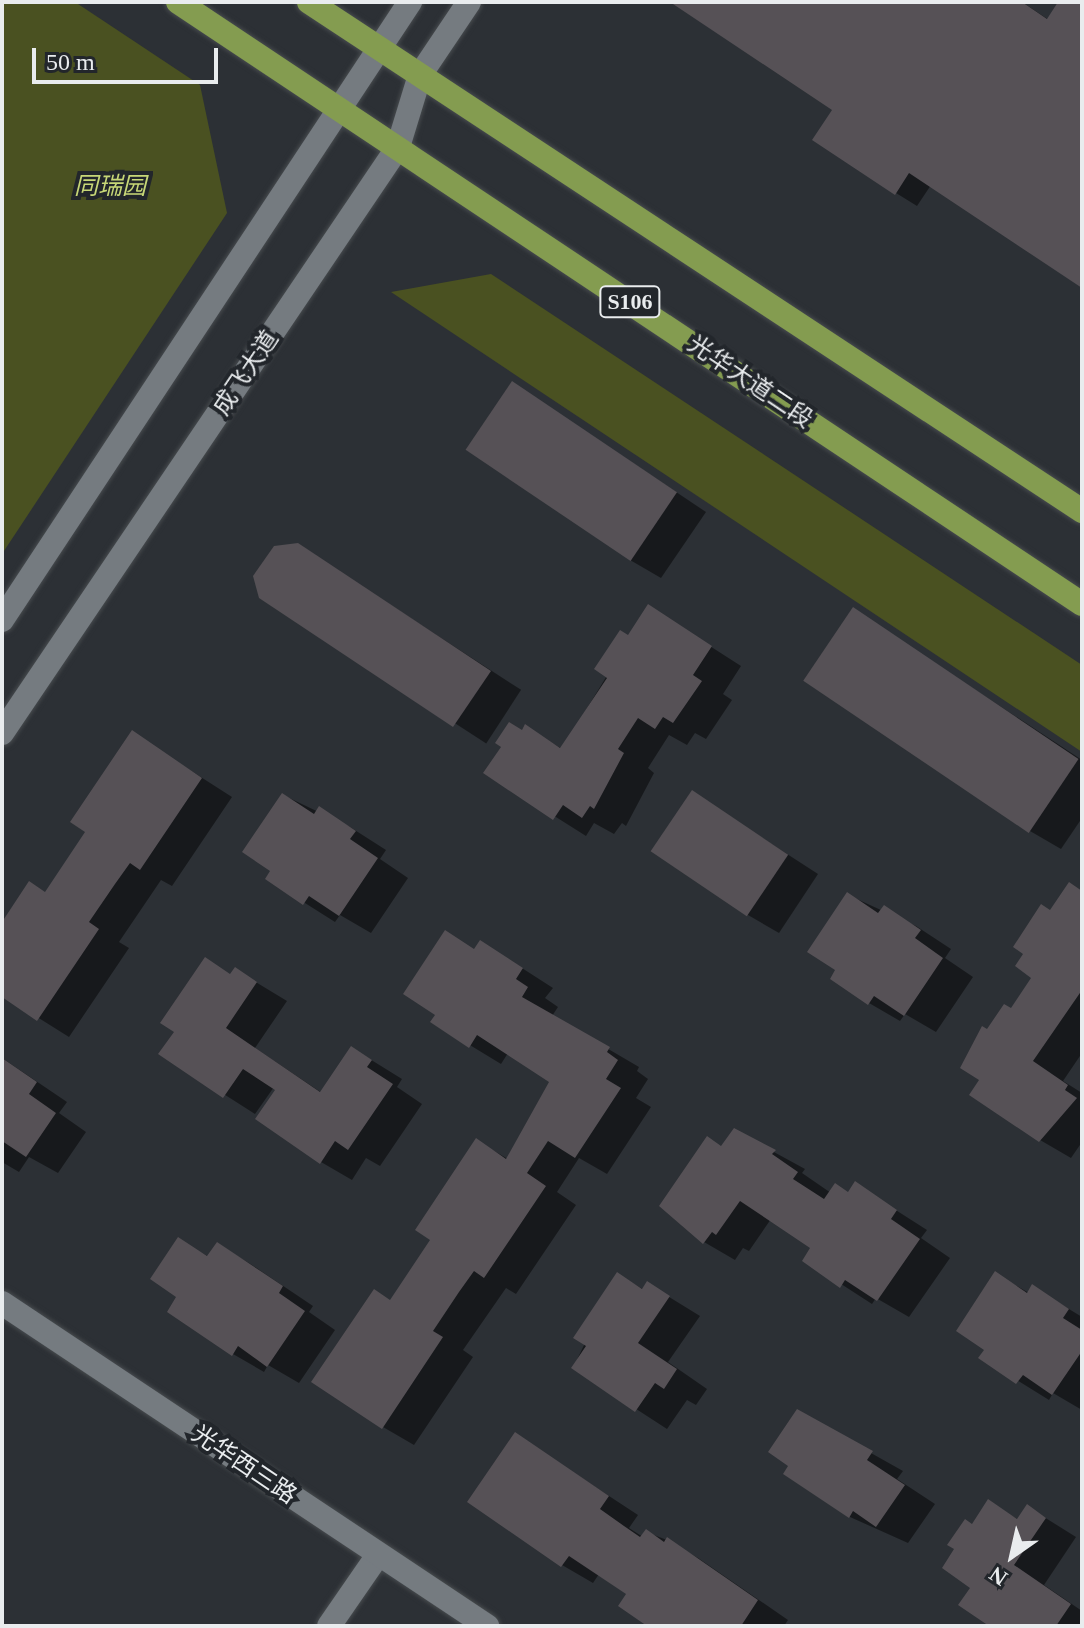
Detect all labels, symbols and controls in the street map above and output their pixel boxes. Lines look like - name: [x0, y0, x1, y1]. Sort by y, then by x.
- scale bar: [36, 32, 222, 82]
- text: 50 m: [46, 49, 95, 75]
- park label: 同瑞园: [74, 173, 146, 201]
- road number: S106: [598, 284, 662, 320]
- street label: 成飞大道: [207, 325, 285, 421]
- street label: 光华大道二段: [682, 330, 818, 434]
- street label: 光华西三路: [186, 1420, 302, 1510]
- north arrow: [972, 1516, 1052, 1596]
- text: N: [985, 1562, 1012, 1591]

